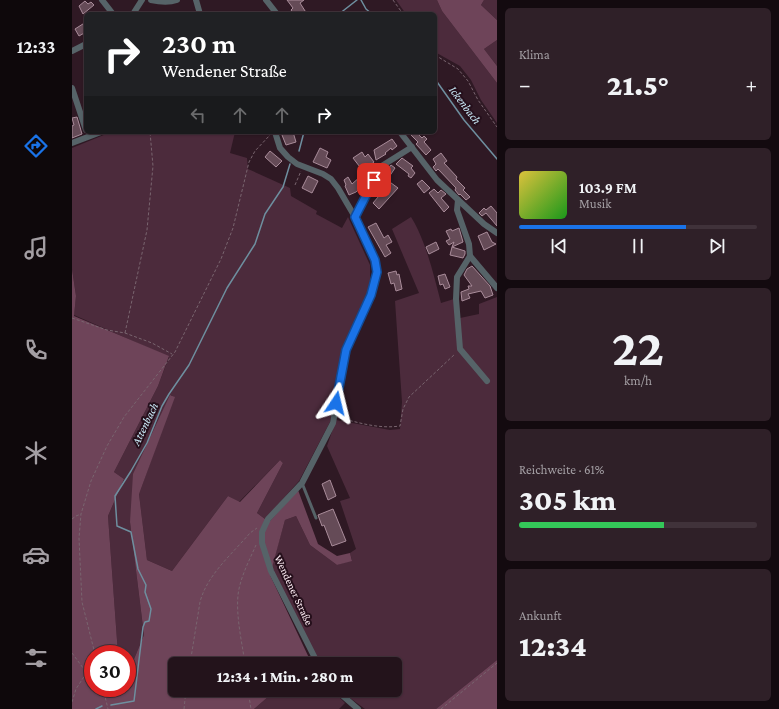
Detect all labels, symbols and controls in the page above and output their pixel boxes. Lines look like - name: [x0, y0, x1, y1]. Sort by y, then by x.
- icon: right: [96, 28, 148, 80]
- text: 230 m: [162, 28, 236, 59]
- text: 12:33: [17, 37, 55, 57]
- text: Klima: [519, 47, 550, 62]
- text: Wendener Straße: [162, 61, 287, 81]
- text: 21.5°: [607, 68, 669, 101]
- text: −: [519, 72, 531, 97]
- text: +: [745, 72, 757, 97]
- water label: Ickenbach: [446, 83, 484, 127]
- icon: left: [187, 104, 209, 126]
- icon: ahead: [229, 104, 251, 126]
- icon: ahead: [271, 104, 293, 126]
- icon: right: [313, 104, 335, 126]
- icon: directions: [22, 132, 50, 160]
- pin: [357, 163, 391, 197]
- icon: arrive: [363, 169, 385, 191]
- text: 103.9 FM: [579, 180, 637, 196]
- text: Musik: [579, 196, 611, 211]
- icon: music: [22, 234, 50, 262]
- icon: previous: [548, 235, 570, 257]
- icon: pause: [627, 235, 649, 257]
- icon: next: [706, 235, 728, 257]
- text: 22: [612, 318, 664, 376]
- icon: phone: [22, 336, 50, 364]
- text: km/h: [624, 373, 652, 388]
- position arrow: [315, 382, 357, 424]
- water label: Attenbach: [128, 400, 161, 448]
- icon: climate: [22, 439, 50, 467]
- text: Reichweite · 61%: [519, 462, 604, 477]
- text: 305 km: [519, 483, 616, 516]
- icon: car: [22, 541, 50, 569]
- street label: Wendener Straße: [272, 553, 316, 627]
- text: Ankunft: [519, 608, 562, 623]
- text: 12:34: [519, 629, 587, 662]
- icon: filters: [22, 644, 50, 672]
- speed limit sign: 30: [84, 645, 136, 697]
- text: 12:34 · 1 Min. · 280 m: [217, 669, 353, 685]

